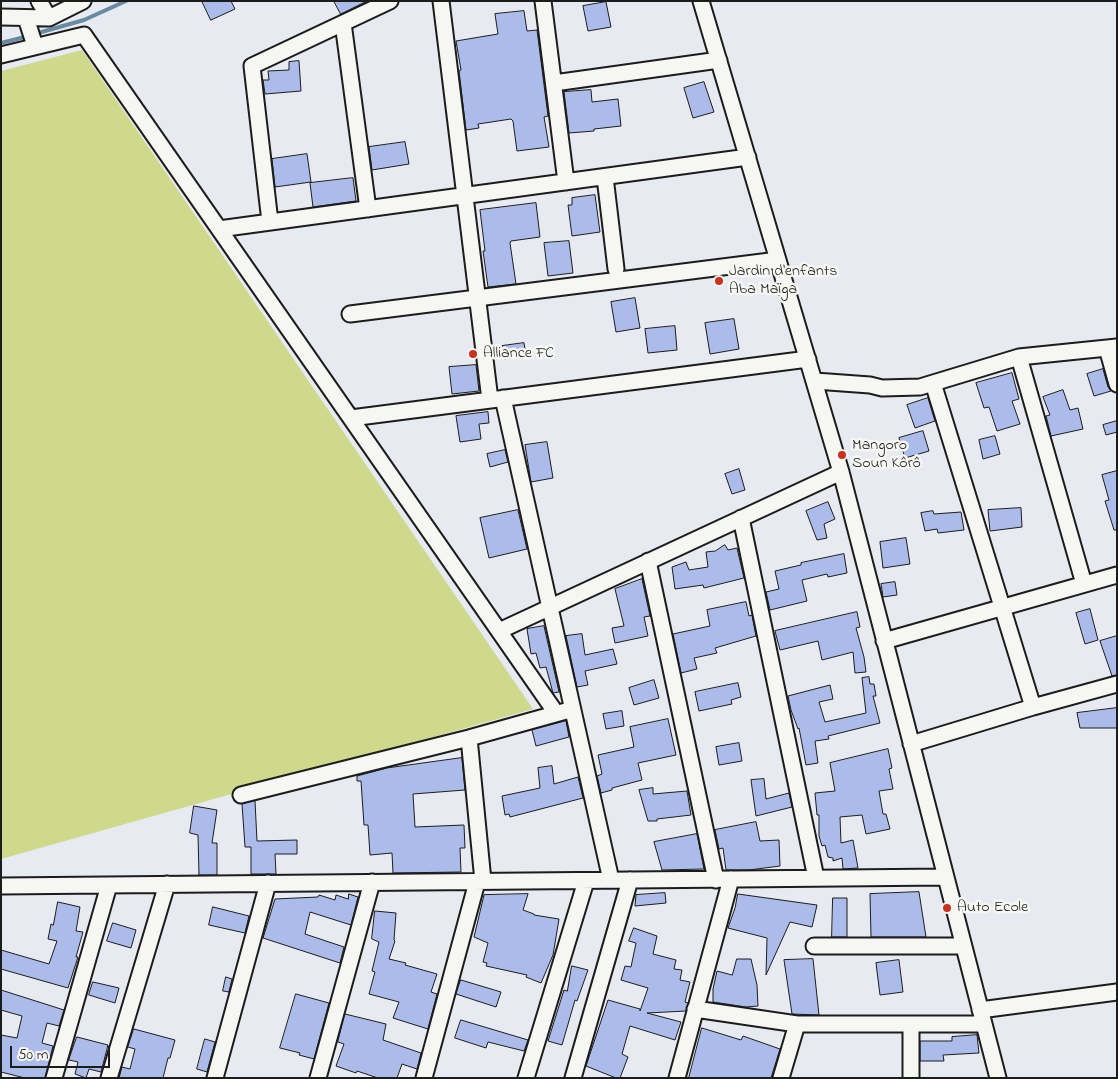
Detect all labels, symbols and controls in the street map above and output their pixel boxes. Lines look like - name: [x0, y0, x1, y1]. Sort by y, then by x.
- place label: Jardin d'enfants Aba Maïga: [729, 262, 837, 300]
- marker: Jardin d'enfants Aba Maïga: [713, 275, 725, 287]
- place label: Alliance FC: [483, 344, 554, 364]
- marker: Alliance FC: [467, 348, 479, 360]
- place label: Mangoro Soun Kôrô: [852, 436, 921, 474]
- marker: Mangoro Soun Kôrô: [836, 449, 848, 461]
- place label: Auto Ecole: [957, 898, 1028, 918]
- marker: Auto Ecole: [941, 902, 953, 914]
- scale bar: [12, 1036, 112, 1068]
- text: 50 m: [18, 1044, 48, 1066]

